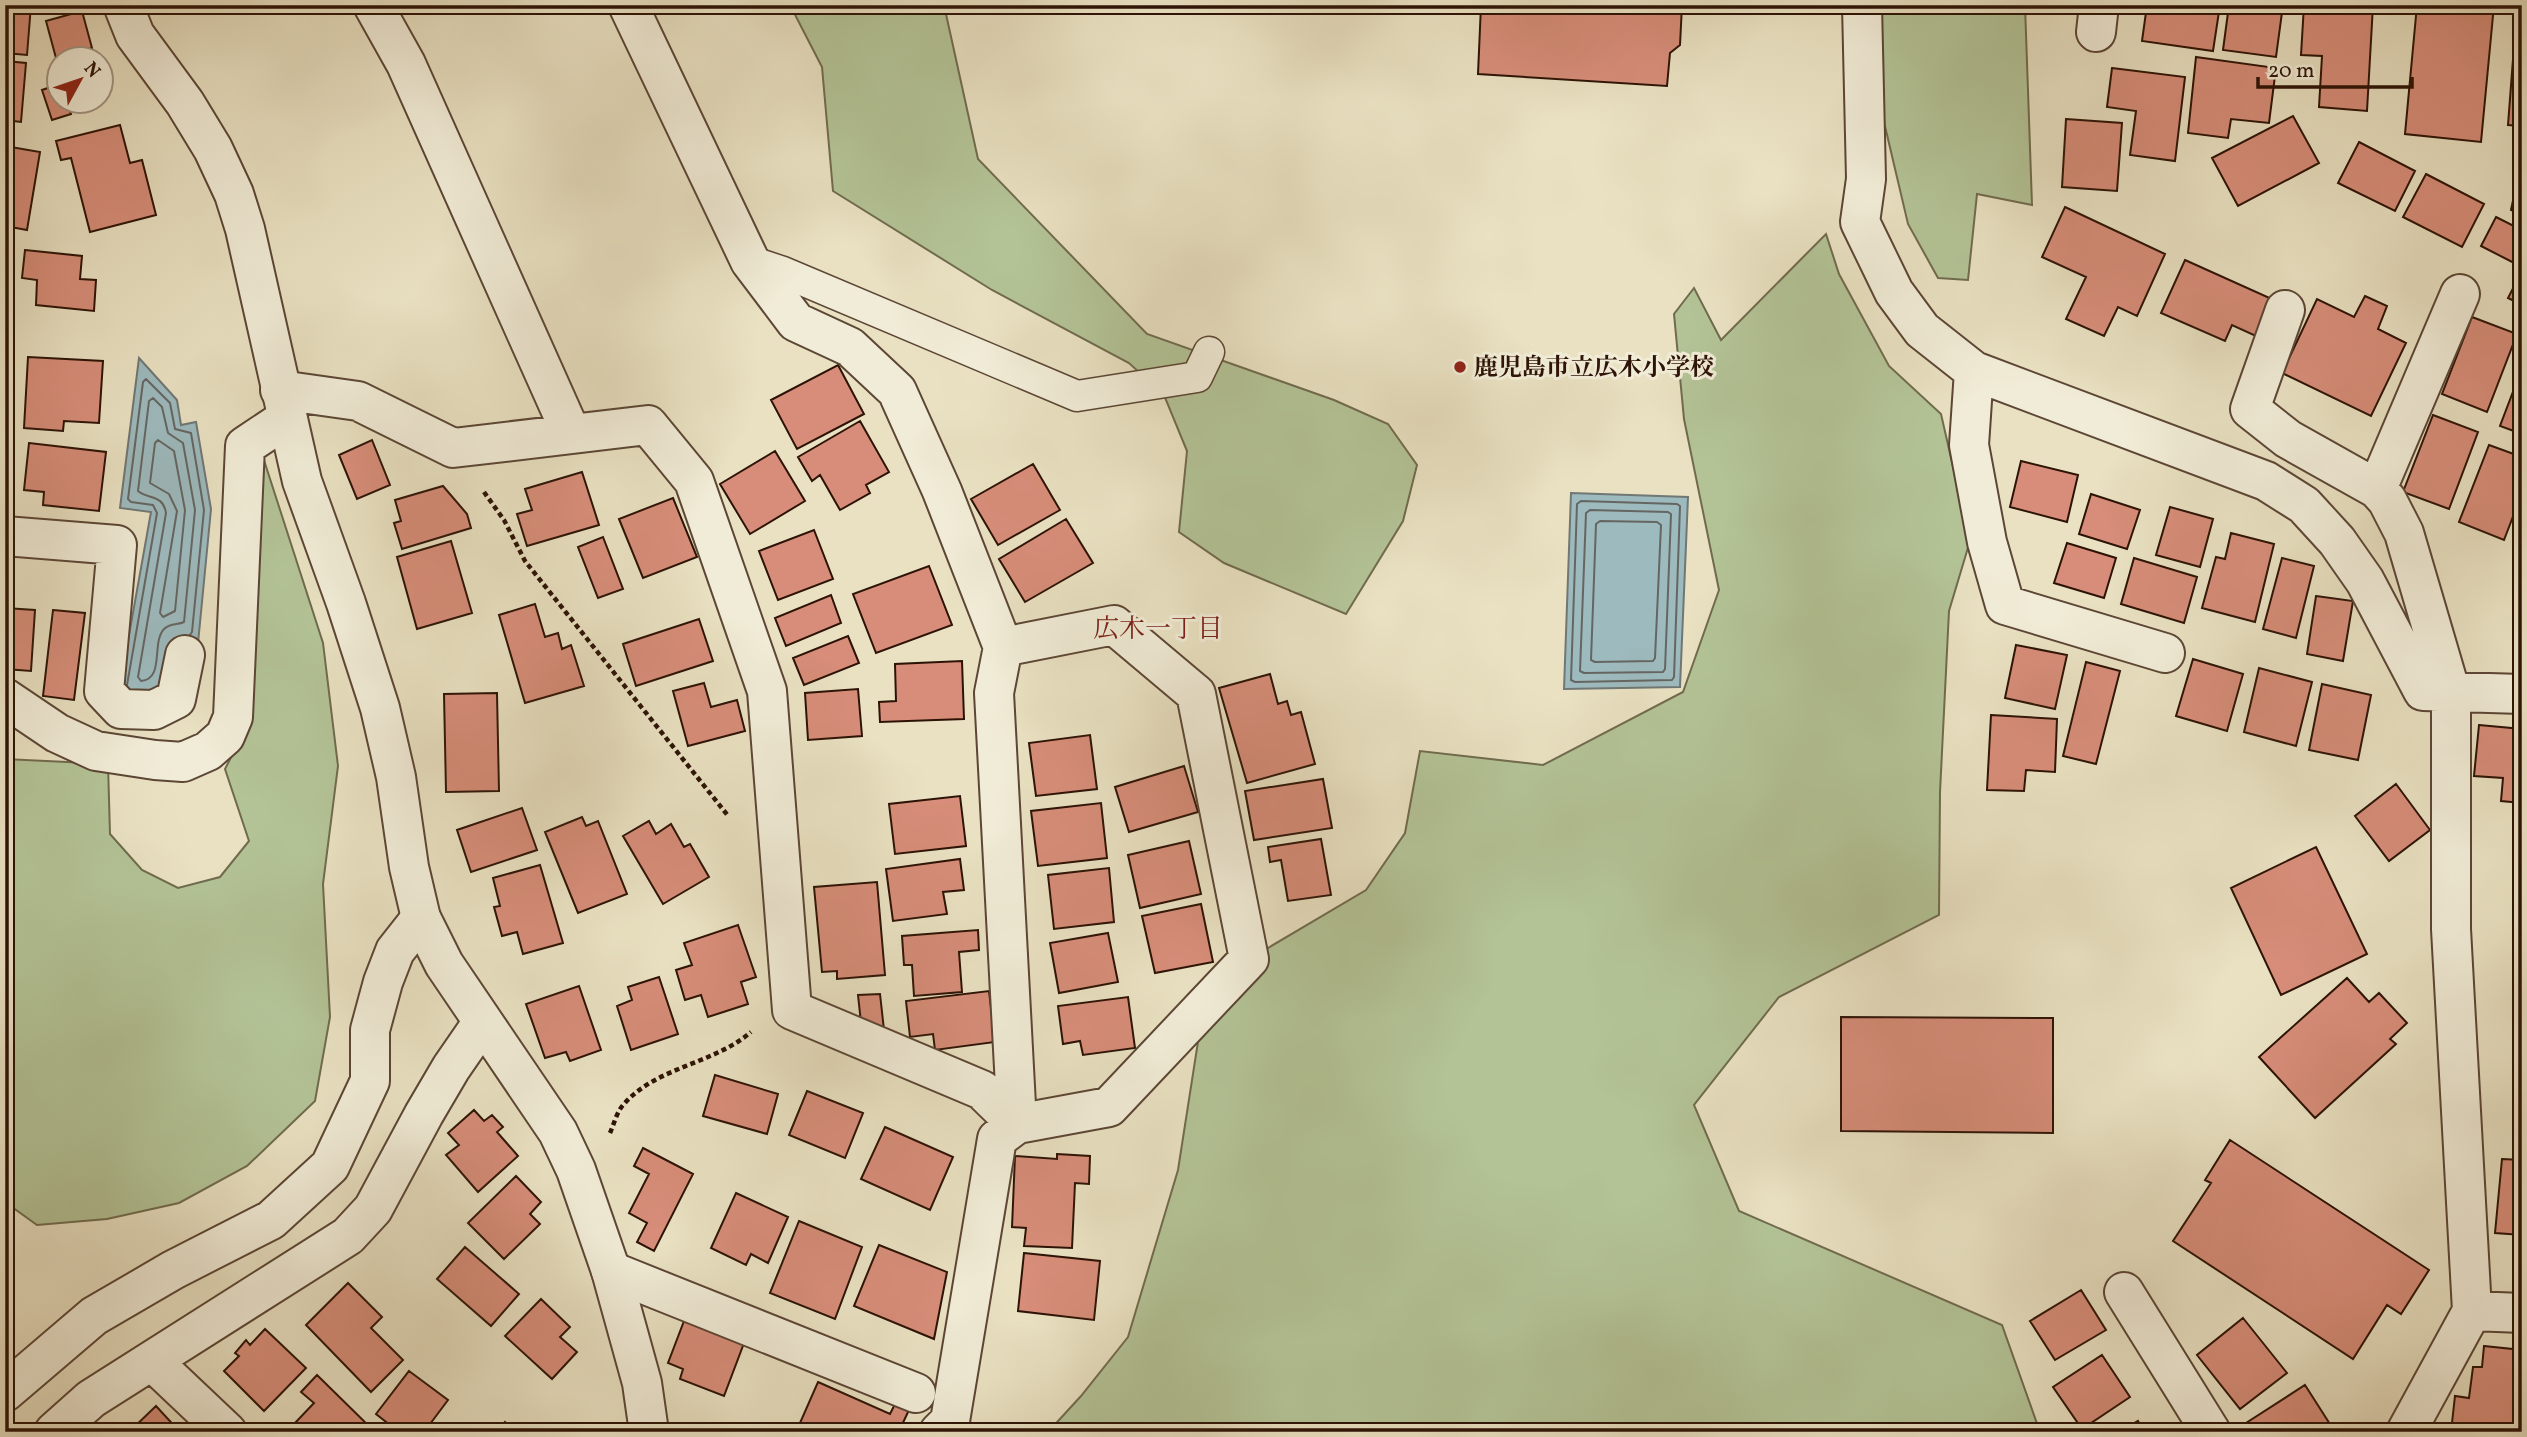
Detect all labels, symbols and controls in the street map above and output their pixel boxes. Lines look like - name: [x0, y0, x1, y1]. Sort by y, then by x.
- north arrow: [46, 46, 116, 116]
- scale bar: [2258, 46, 2412, 90]
- text: N: [77, 57, 106, 84]
- text: 20 m: [2268, 57, 2314, 86]
- place label: 鹿児島市立広木小学校: [1474, 352, 1714, 386]
- marker: 鹿児島市立広木小学校: [1452, 359, 1468, 375]
- district label: 広木一丁目: [1093, 612, 1223, 648]

